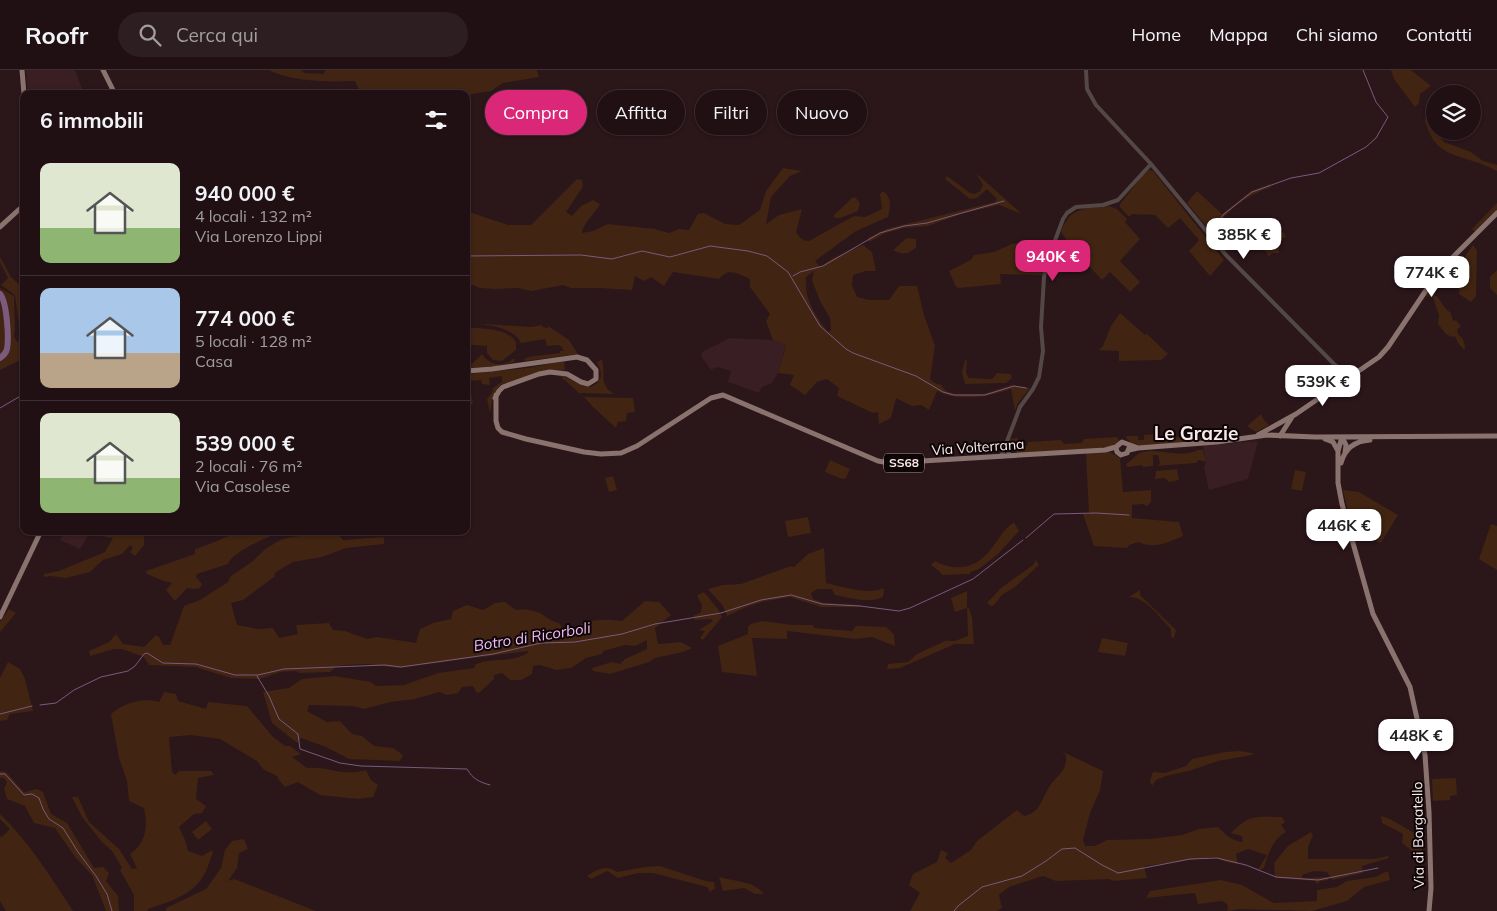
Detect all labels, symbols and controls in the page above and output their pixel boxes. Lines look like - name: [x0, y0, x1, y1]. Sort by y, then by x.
- search box: [118, 12, 468, 57]
- text: Roofr: [25, 20, 88, 50]
- icon: search: [136, 21, 164, 49]
- text: Cerca qui: [176, 23, 258, 47]
- text: Home: [1131, 23, 1181, 46]
- text: Mappa: [1209, 23, 1268, 46]
- text: Chi siamo: [1296, 23, 1378, 46]
- text: Contatti: [1406, 23, 1472, 46]
- map controls: [1426, 85, 1481, 140]
- button: layers: [1426, 85, 1481, 140]
- chip: Compra: [485, 90, 587, 135]
- chip: Affitta: [597, 90, 685, 135]
- chip: Filtri: [695, 90, 767, 135]
- chip: Nuovo: [777, 90, 867, 135]
- icon: filters: [422, 106, 450, 134]
- text: 6 immobili: [40, 107, 144, 133]
- text: 940 000 €: [195, 180, 295, 206]
- icon: home: [80, 183, 140, 243]
- text: 4 locali · 132 m²: [195, 206, 312, 226]
- pin: 385K €: [1203, 218, 1285, 260]
- text: 385K €: [1217, 224, 1271, 244]
- text: Via Lorenzo Lippi: [195, 226, 322, 246]
- pin: 940K €: [1012, 240, 1094, 282]
- text: 940K €: [1026, 246, 1080, 266]
- pin: 774K €: [1391, 256, 1473, 298]
- text: 774K €: [1405, 262, 1459, 282]
- text: 774 000 €: [195, 305, 295, 331]
- icon: home: [80, 308, 140, 368]
- text: 5 locali · 128 m²: [195, 331, 312, 351]
- text: Casa: [195, 351, 233, 371]
- pin: 539K €: [1282, 364, 1364, 407]
- text: 539K €: [1296, 371, 1350, 391]
- district label: Le Grazie: [1154, 421, 1238, 445]
- text: 539 000 €: [195, 430, 295, 456]
- icon: home: [80, 433, 140, 493]
- street label: Via Volterrana: [931, 435, 1025, 459]
- road number: SS68: [884, 453, 924, 472]
- text: 2 locali · 76 m²: [195, 456, 302, 476]
- text: Via Casolese: [195, 476, 290, 496]
- pin: 446K €: [1303, 508, 1385, 551]
- text: 446K €: [1317, 515, 1371, 535]
- water label: Botro di Ricorboli: [472, 618, 592, 655]
- pin: 448K €: [1375, 718, 1457, 761]
- text: 448K €: [1389, 725, 1443, 745]
- street label: Via di Borgatello: [1408, 781, 1428, 889]

